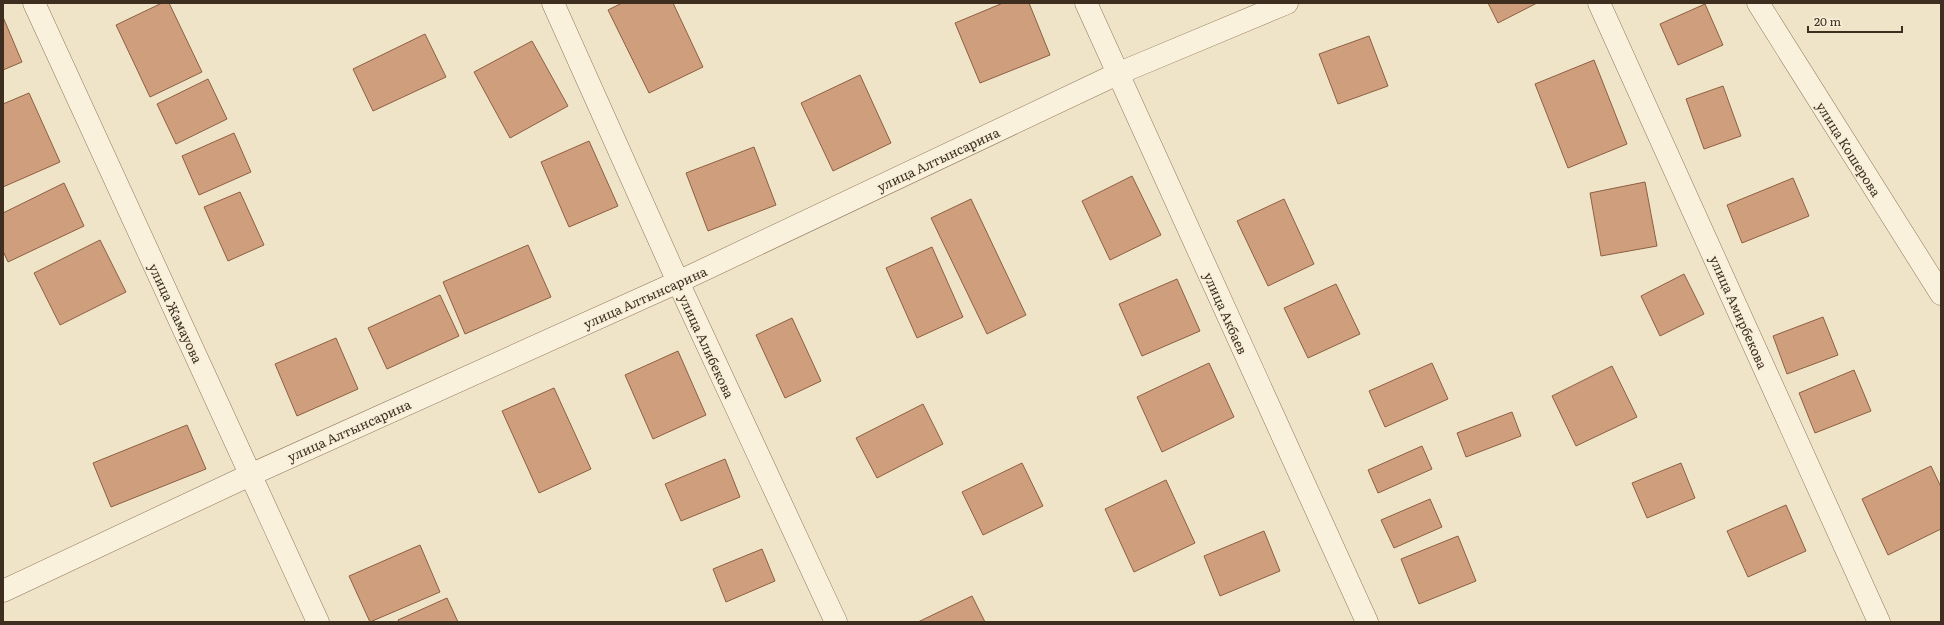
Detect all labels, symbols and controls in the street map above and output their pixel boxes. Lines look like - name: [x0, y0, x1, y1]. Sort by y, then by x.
- scale bar: [1808, 8, 1902, 34]
- text: 20 m: [1814, 12, 1841, 30]
- street label: улица Кошерова: [1812, 98, 1886, 200]
- street label: улица Алтынсарина: [874, 122, 1002, 196]
- street label: улица Амирбекова: [1705, 252, 1773, 372]
- street label: улица Жамауова: [144, 260, 208, 366]
- street label: улица Алтынсарина: [580, 261, 710, 333]
- street label: улица Акбаев: [1199, 269, 1253, 357]
- street label: улица Алибекова: [675, 291, 739, 401]
- street label: улица Алтынсарина: [284, 394, 414, 466]

